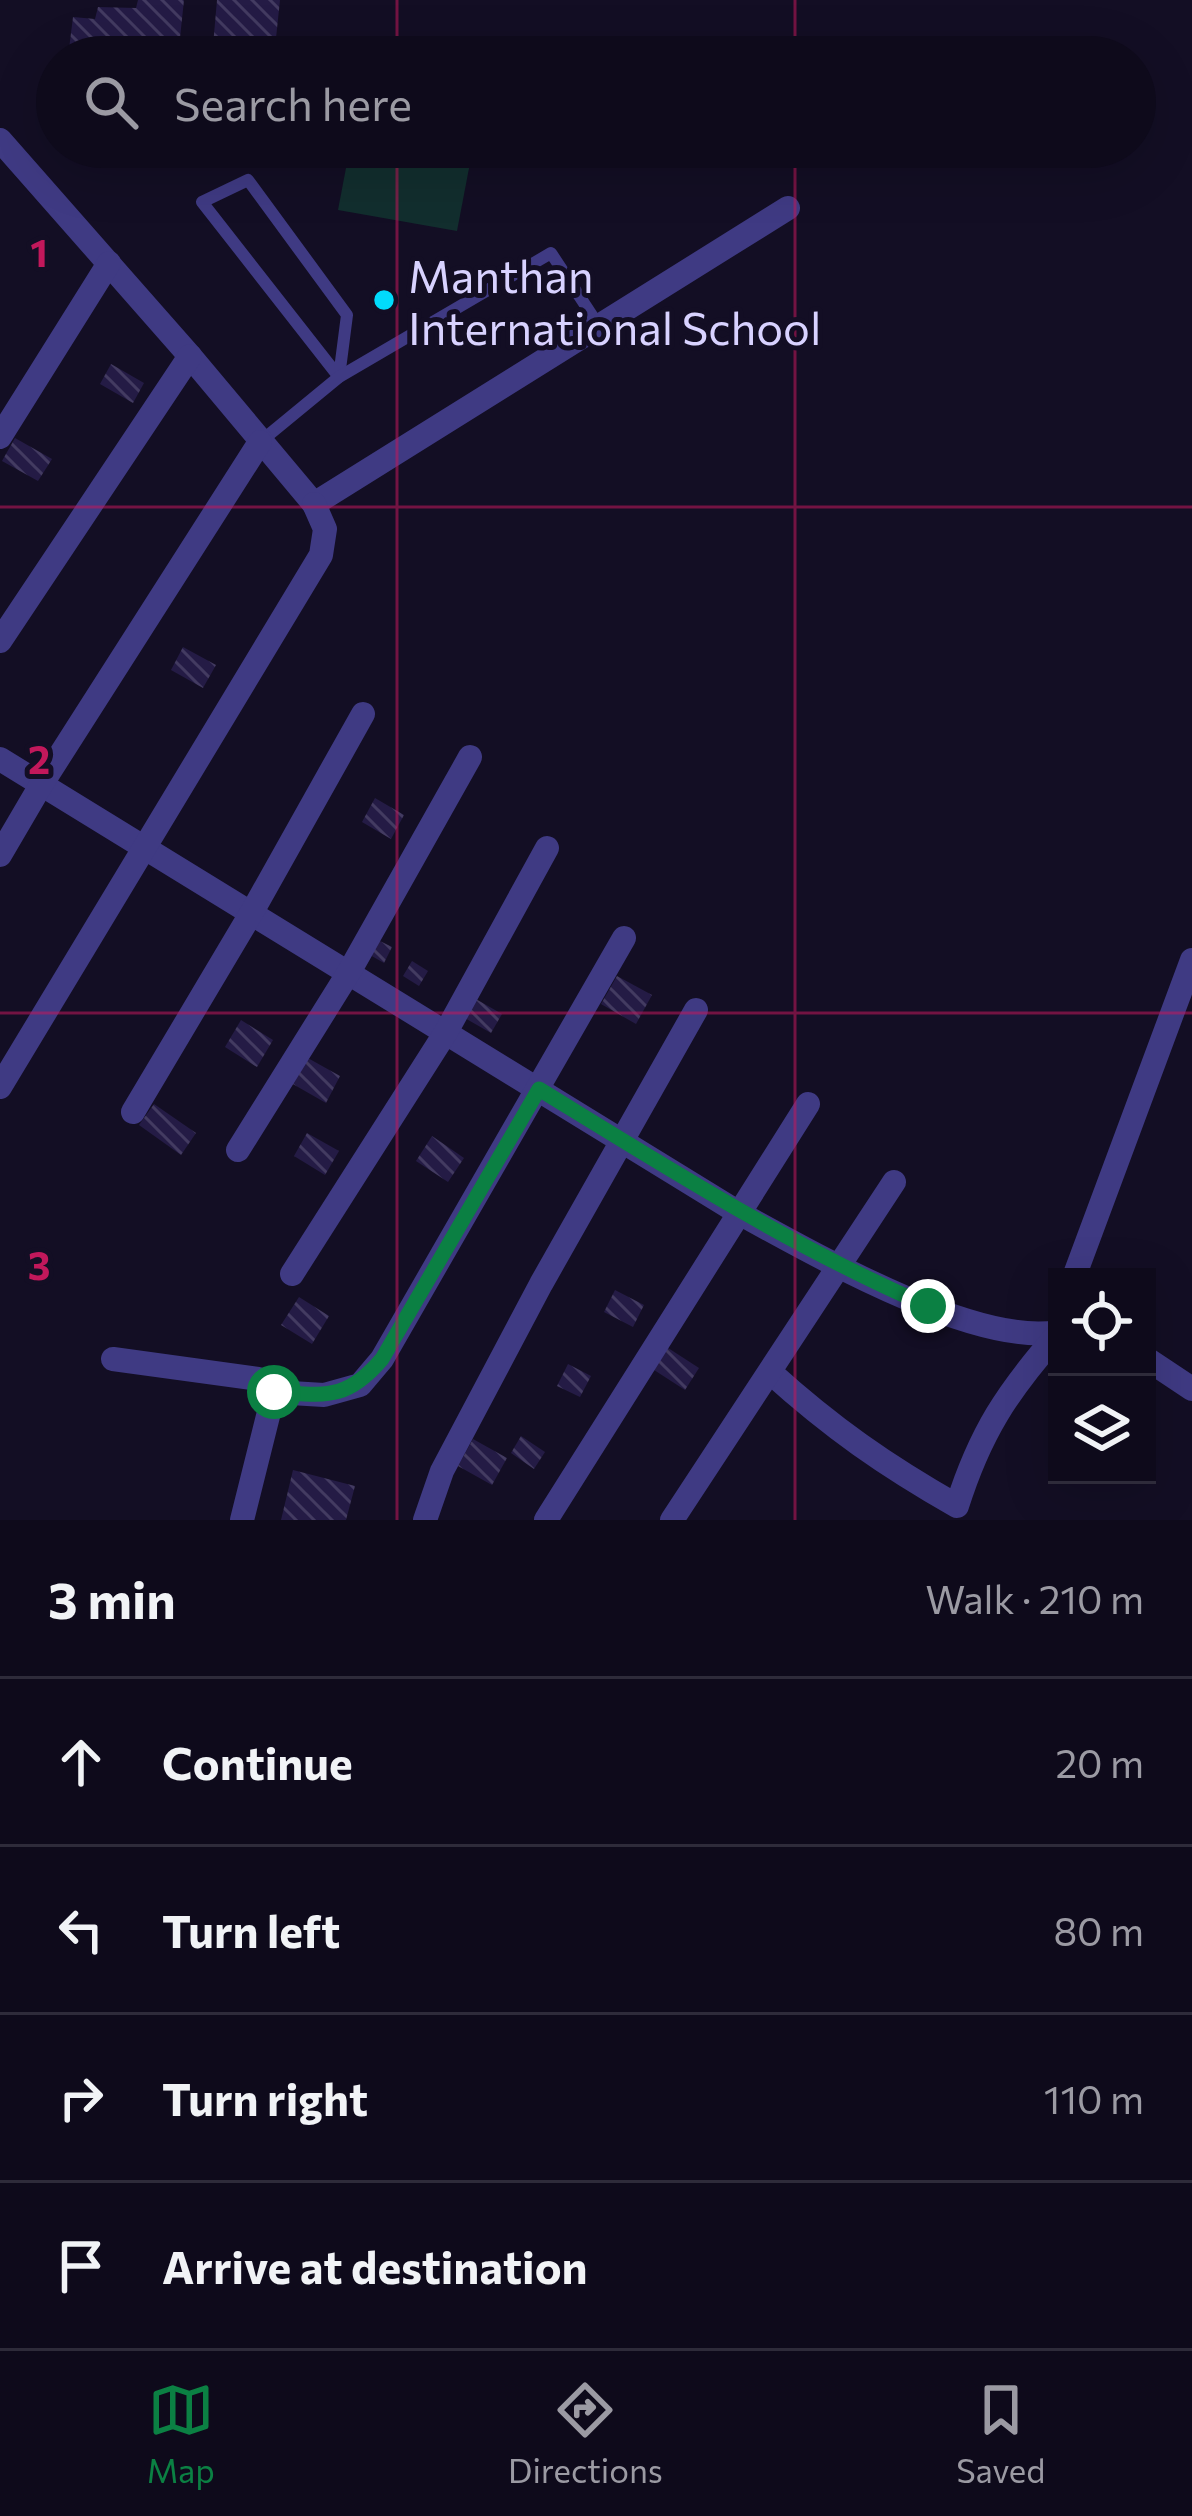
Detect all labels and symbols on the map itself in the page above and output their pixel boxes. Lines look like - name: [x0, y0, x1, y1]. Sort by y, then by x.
- text: 1: [30, 227, 48, 275]
- place label: Manthan International School: [408, 247, 821, 354]
- marker: Manthan International School: [371, 287, 397, 313]
- text: 2: [28, 734, 50, 782]
- text: 3: [28, 1240, 50, 1288]
- route end: [901, 1279, 955, 1333]
- route start: [247, 1365, 301, 1419]

